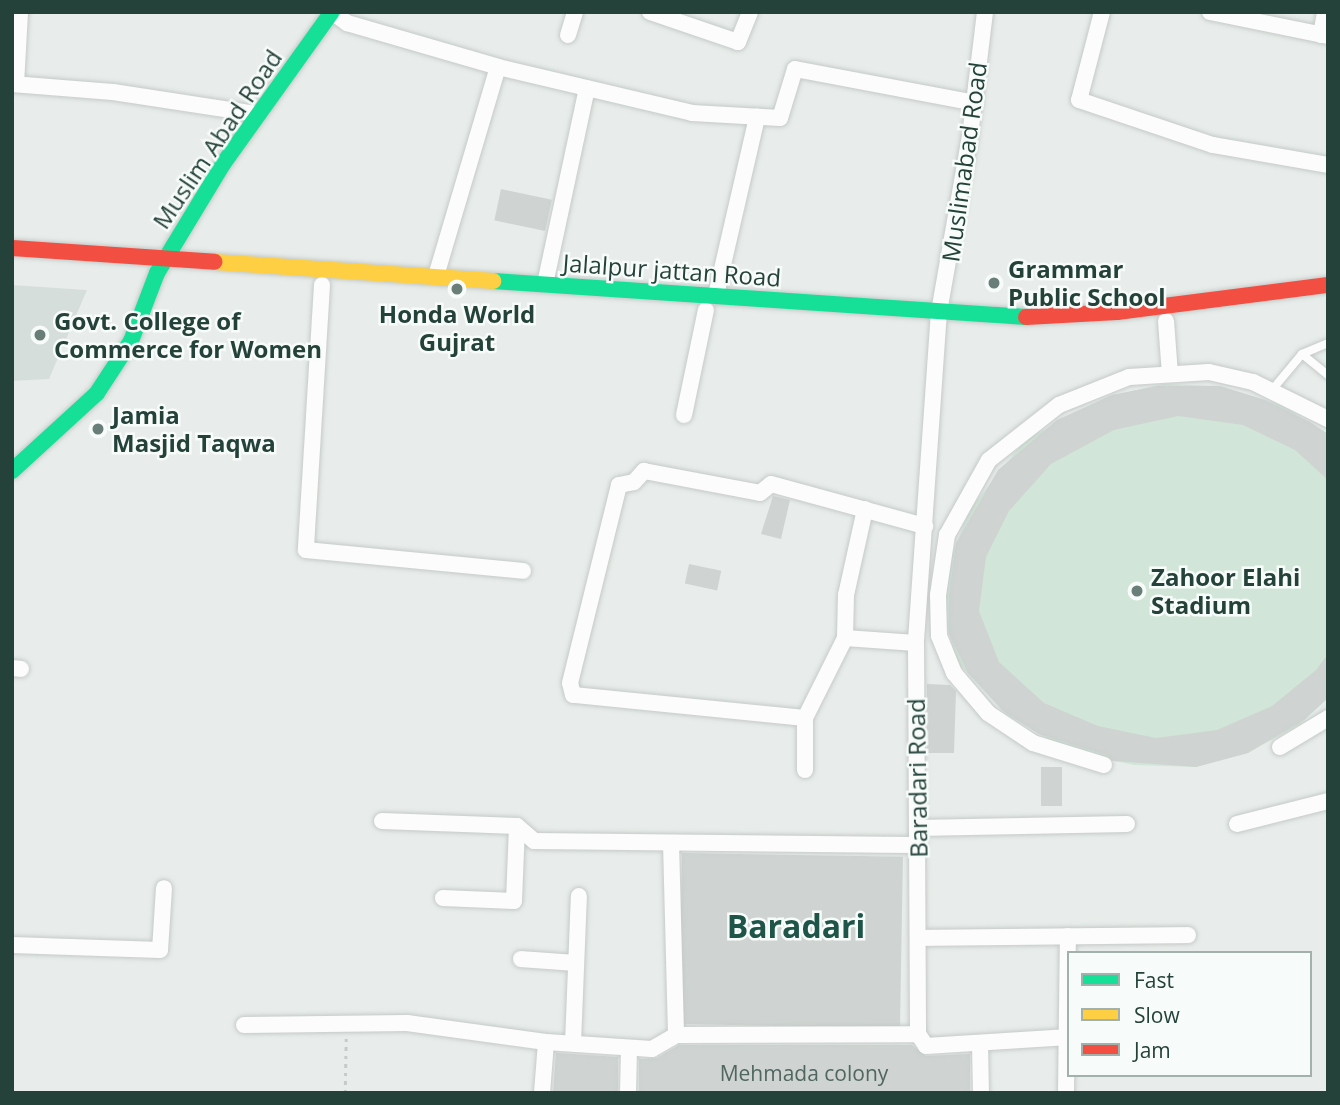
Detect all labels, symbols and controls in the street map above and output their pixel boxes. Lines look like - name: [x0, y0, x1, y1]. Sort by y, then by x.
- street label: Muslim Abad Road: [146, 44, 288, 234]
- street label: Muslimabad Road: [936, 60, 992, 264]
- street label: Jalalpur jattan Road: [562, 248, 782, 292]
- place label: Grammar Public School: [1008, 255, 1166, 311]
- marker: Grammar Public School: [986, 275, 1002, 291]
- marker: Honda World Gujrat: [449, 281, 465, 297]
- place label: Honda World Gujrat: [379, 300, 535, 356]
- place label: Govt. College of Commerce for Women: [54, 307, 322, 363]
- marker: Govt. College of Commerce for Women: [32, 327, 48, 343]
- place label: Jamia Masjid Taqwa: [112, 401, 276, 457]
- marker: Jamia Masjid Taqwa: [90, 421, 106, 437]
- place label: Zahoor Elahi Stadium: [1151, 563, 1300, 619]
- marker: Zahoor Elahi Stadium: [1129, 583, 1145, 599]
- street label: Baradari Road: [901, 698, 933, 858]
- district label: Baradari: [727, 907, 865, 945]
- legend: [1067, 951, 1312, 1077]
- text: Fast: [1134, 966, 1174, 994]
- text: Slow: [1134, 1001, 1180, 1029]
- text: Jam: [1134, 1036, 1171, 1064]
- house number: Mehmada colony: [720, 1060, 888, 1086]

